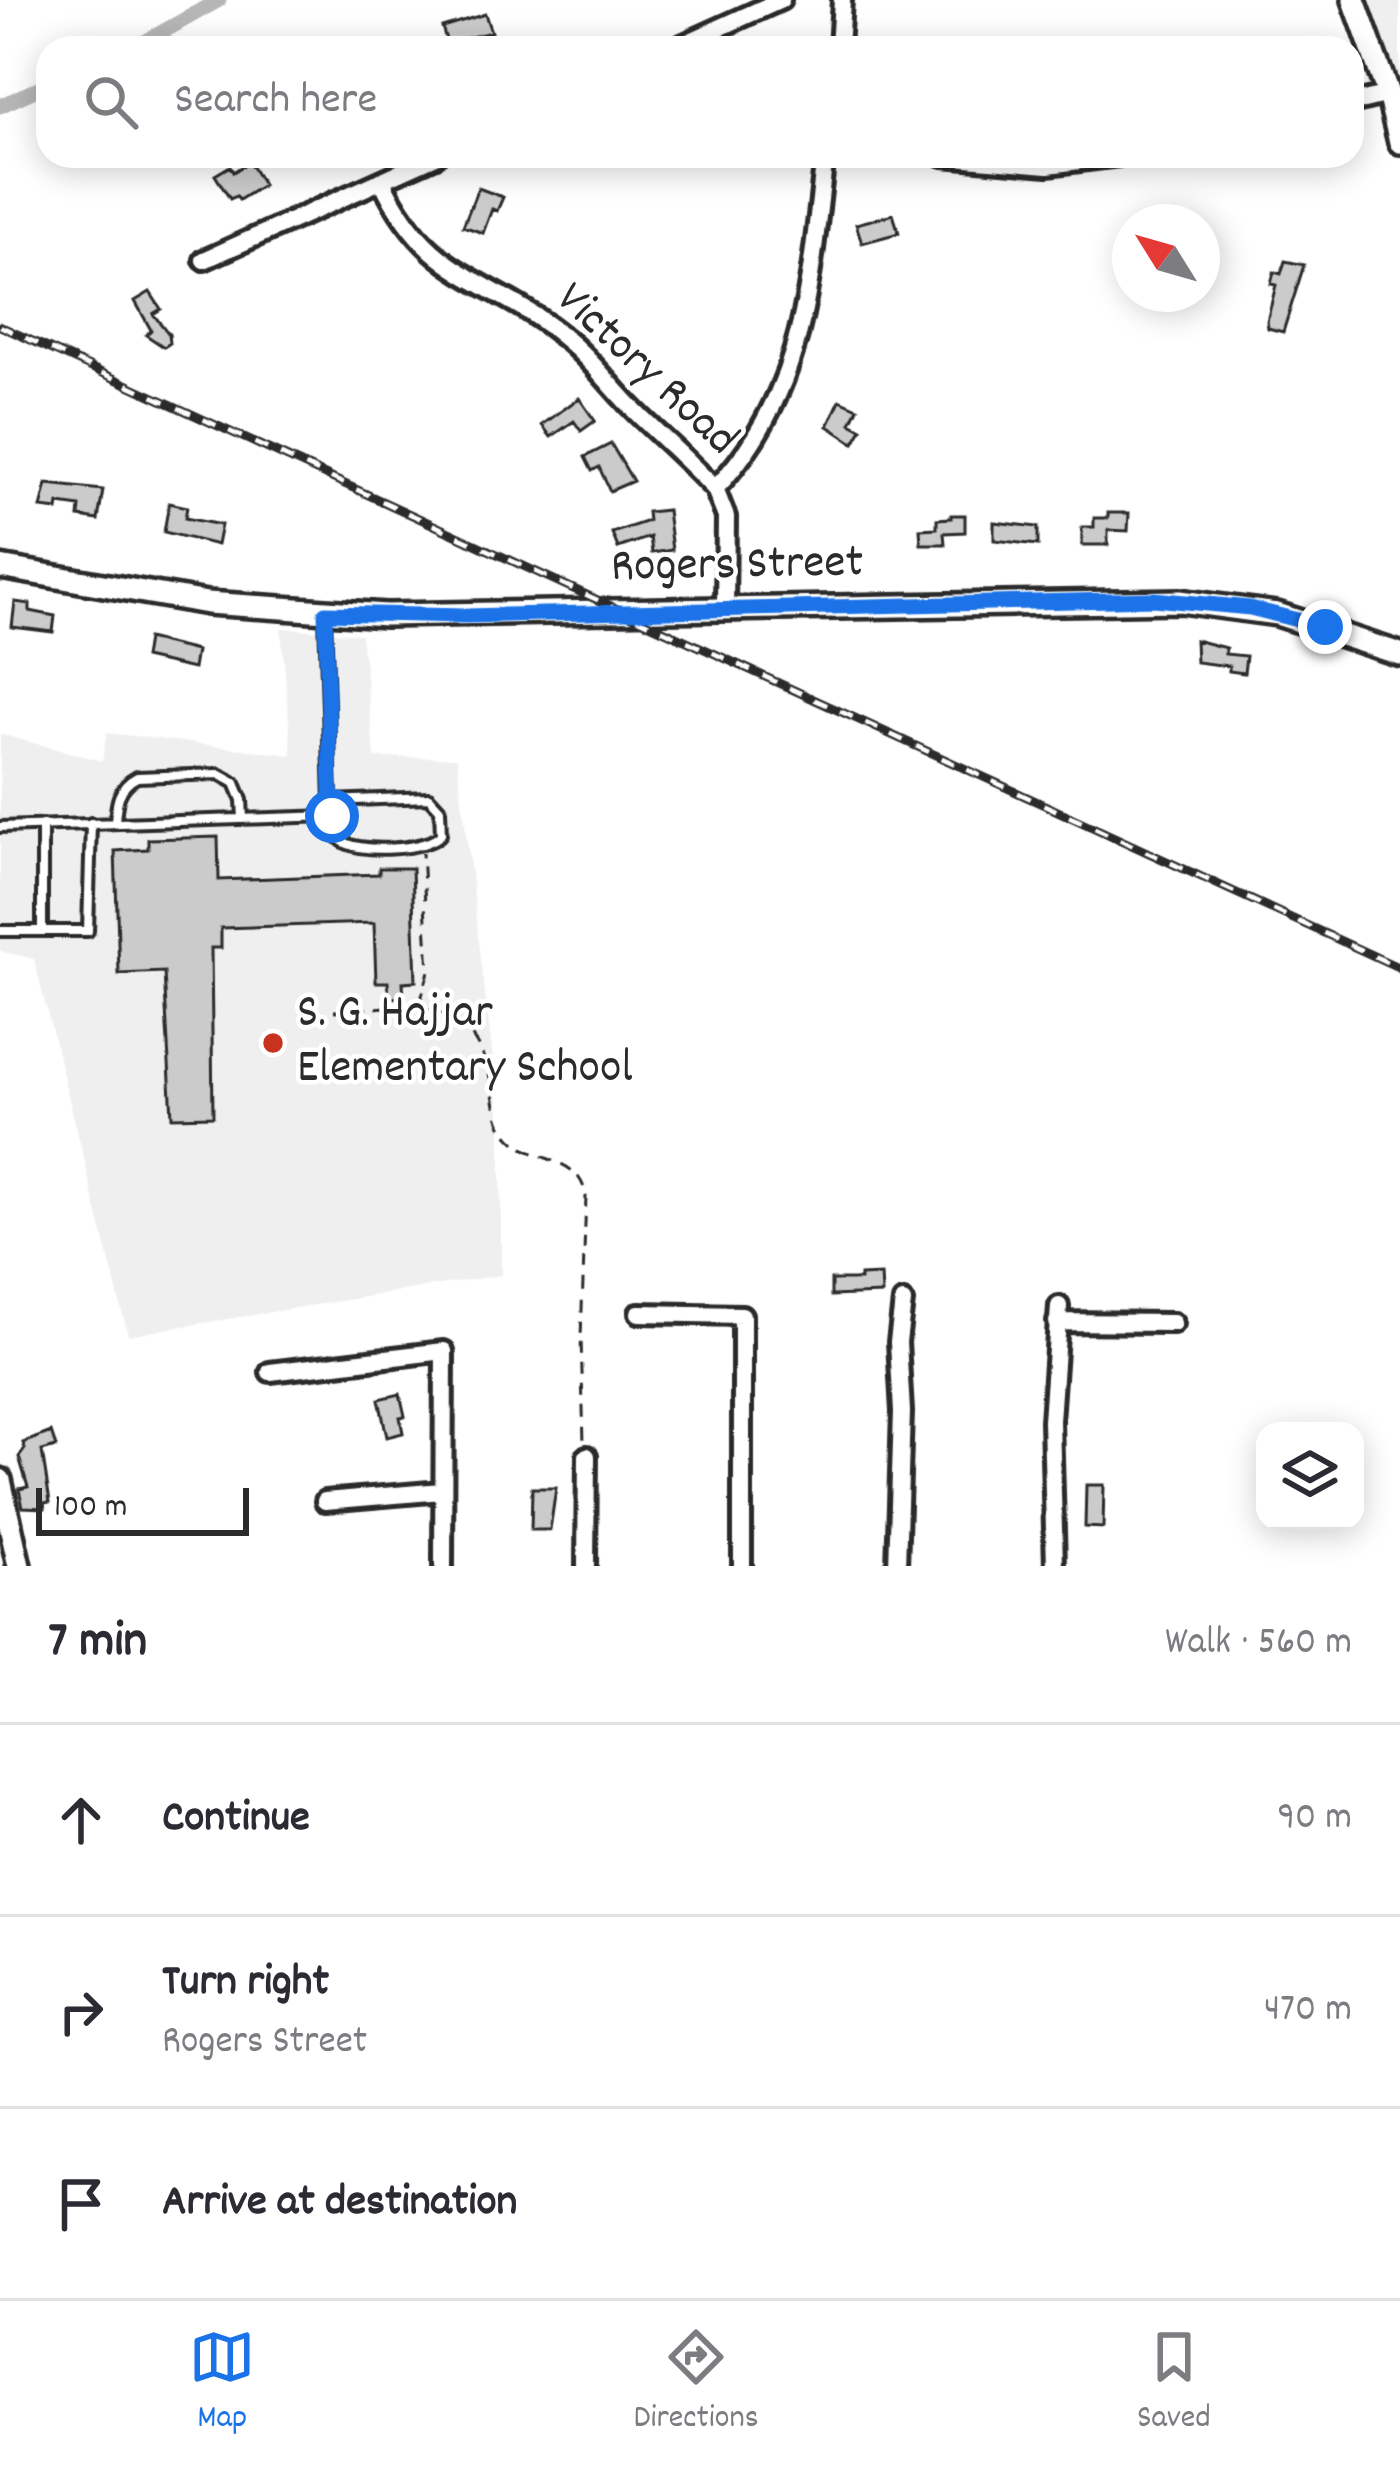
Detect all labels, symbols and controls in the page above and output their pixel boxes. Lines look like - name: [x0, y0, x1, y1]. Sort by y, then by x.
- search box: [36, 36, 1364, 168]
- icon: search: [78, 69, 144, 135]
- text: Search here: [174, 70, 377, 134]
- north arrow: [1112, 204, 1220, 312]
- street label: Victory Road: [538, 268, 752, 474]
- street label: Rogers Street: [610, 530, 864, 604]
- route end: [1298, 600, 1352, 654]
- route start: [305, 789, 359, 843]
- place label: S. G. Hajjar Elementary School: [297, 981, 633, 1105]
- marker: S. G. Hajjar Elementary School: [260, 1030, 286, 1056]
- map controls: [1256, 1422, 1364, 1530]
- button: layers: [1256, 1422, 1364, 1530]
- scale bar: [36, 1482, 249, 1535]
- text: 100 m: [54, 1485, 127, 1532]
- text: 7 min: [48, 1608, 147, 1680]
- text: Walk · 560 m: [1165, 1617, 1352, 1672]
- icon: ahead: [48, 1787, 114, 1853]
- text: Continue: [162, 1788, 310, 1852]
- text: 90 m: [1277, 1792, 1352, 1847]
- text: Turn right: [162, 1952, 329, 2016]
- icon: right: [48, 1979, 114, 2045]
- text: 470 m: [1264, 1984, 1352, 2039]
- text: Rogers Street: [162, 2016, 367, 2071]
- icon: arrive: [48, 2171, 114, 2237]
- text: Arrive at destination: [162, 2172, 517, 2236]
- tab: Map: [189, 2324, 255, 2443]
- tab: Directions: [634, 2324, 759, 2443]
- tab: Saved: [1137, 2324, 1211, 2443]

